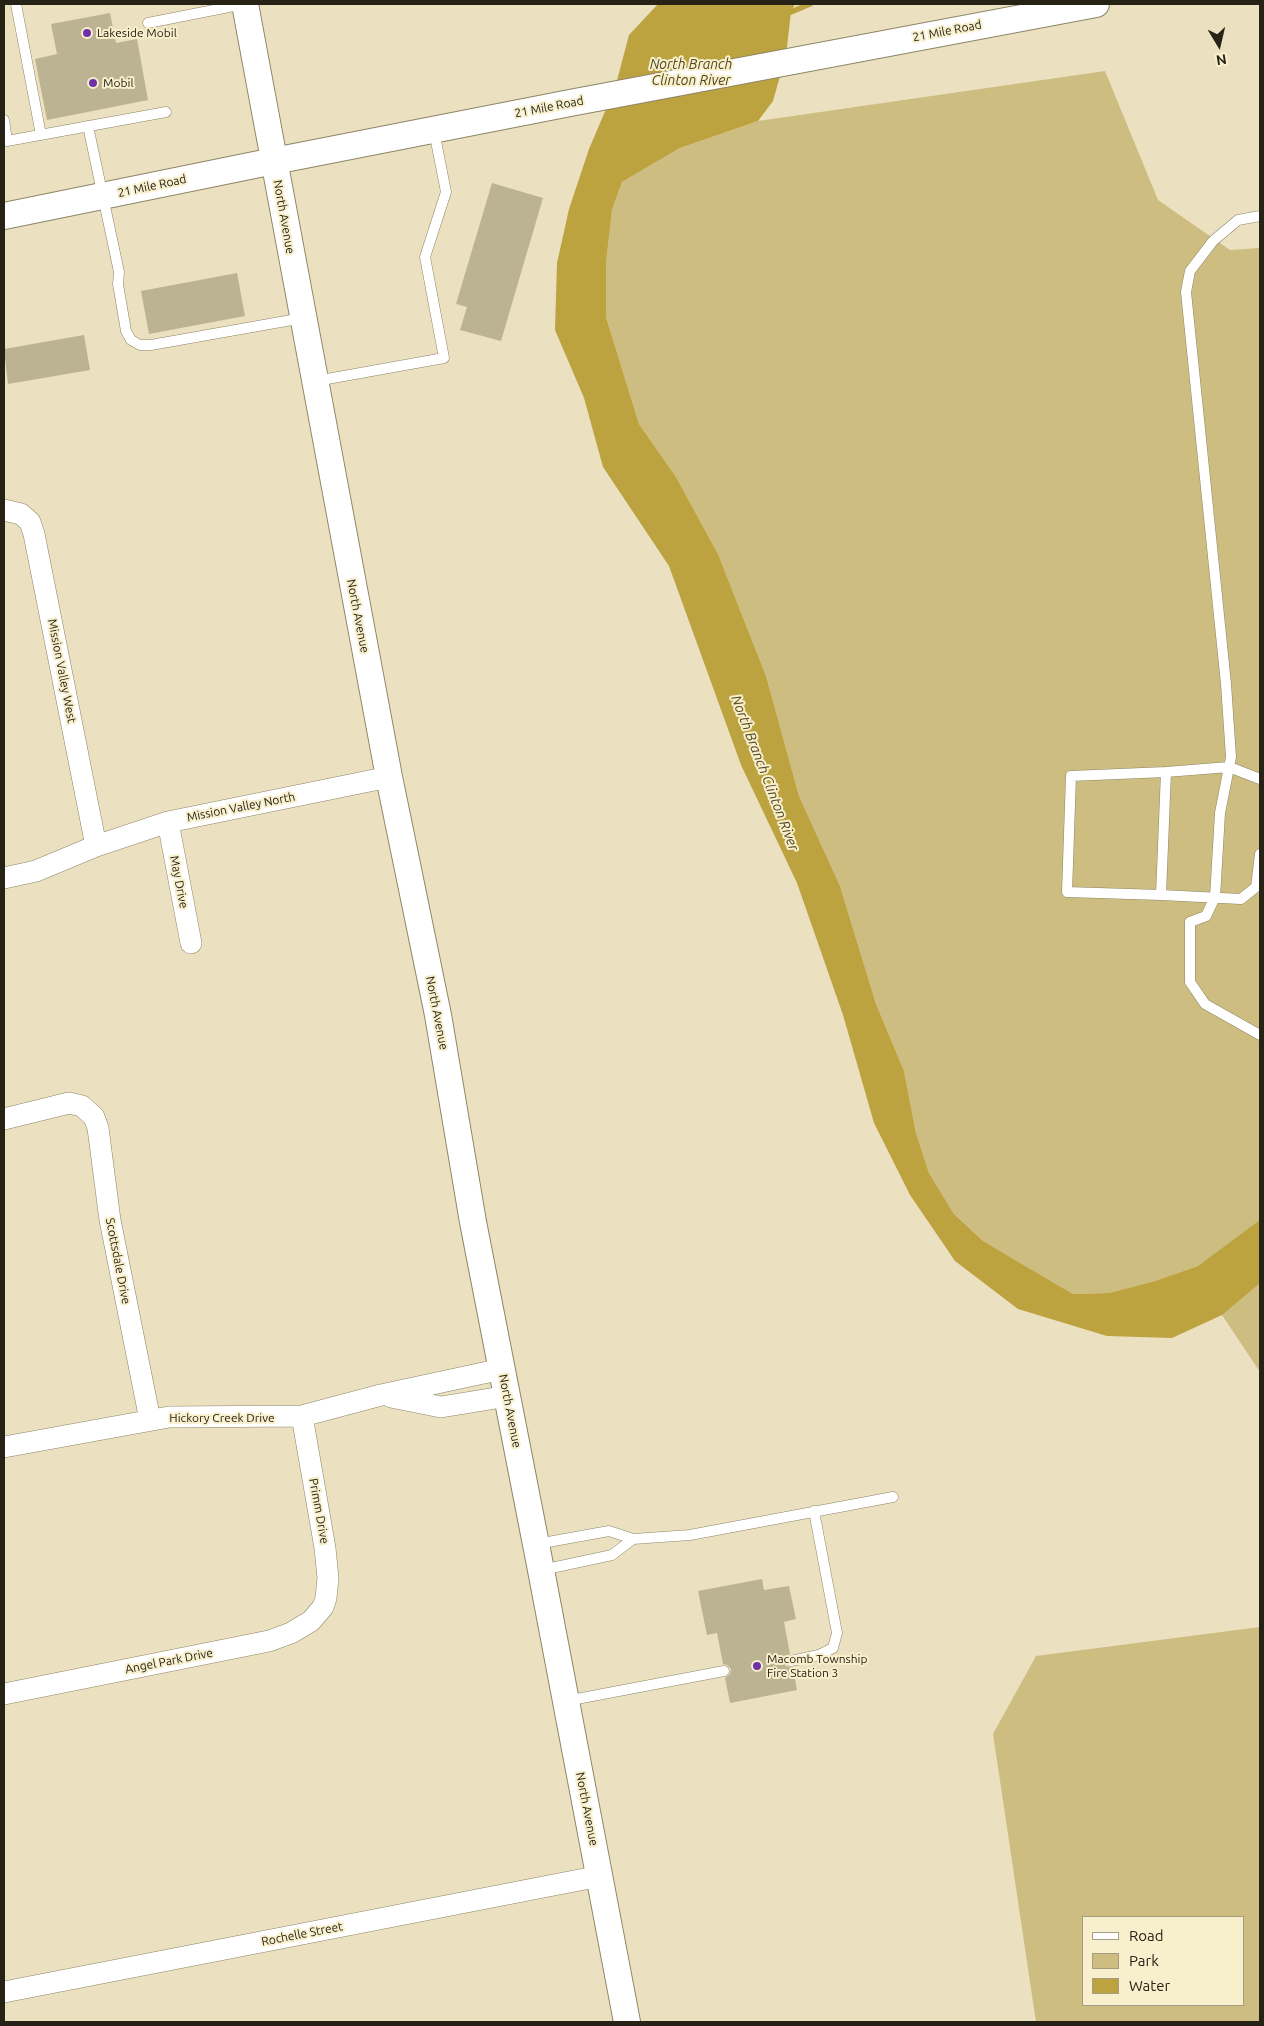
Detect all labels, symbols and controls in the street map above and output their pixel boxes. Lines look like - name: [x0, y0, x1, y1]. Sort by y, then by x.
- street label: 21 Mile Road: [911, 17, 983, 45]
- north arrow: [1194, 20, 1244, 70]
- place label: Lakeside Mobil: [97, 26, 177, 40]
- marker: Lakeside Mobil: [81, 27, 93, 39]
- text: N: [1215, 51, 1228, 69]
- water label: North Branch Clinton River: [650, 56, 732, 88]
- place label: Mobil: [103, 76, 134, 90]
- marker: Mobil: [87, 77, 99, 89]
- street label: 21 Mile Road: [513, 93, 585, 121]
- street label: 21 Mile Road: [116, 172, 188, 200]
- street label: North Avenue: [270, 179, 298, 255]
- street label: North Avenue: [344, 578, 372, 654]
- street label: Mission Valley West: [45, 618, 79, 724]
- water label: North Branch Clinton River: [728, 693, 802, 853]
- street label: Mission Valley North: [186, 789, 296, 825]
- street label: May Drive: [167, 854, 191, 910]
- street label: North Avenue: [423, 975, 451, 1051]
- street label: Scottsdale Drive: [103, 1217, 133, 1305]
- street label: North Avenue: [496, 1373, 524, 1449]
- street label: Hickory Creek Drive: [169, 1411, 275, 1425]
- street label: Primm Drive: [306, 1477, 332, 1545]
- street label: Angel Park Drive: [124, 1645, 214, 1677]
- place label: Macomb Township Fire Station 3: [767, 1652, 868, 1680]
- marker: Macomb Township Fire Station 3: [751, 1660, 763, 1672]
- street label: North Avenue: [573, 1771, 601, 1847]
- legend: [1082, 1916, 1244, 2006]
- street label: Rochelle Street: [260, 1919, 344, 1949]
- text: Road: [1129, 1927, 1164, 1944]
- text: Park: [1129, 1952, 1159, 1969]
- text: Water: [1129, 1977, 1170, 1994]

